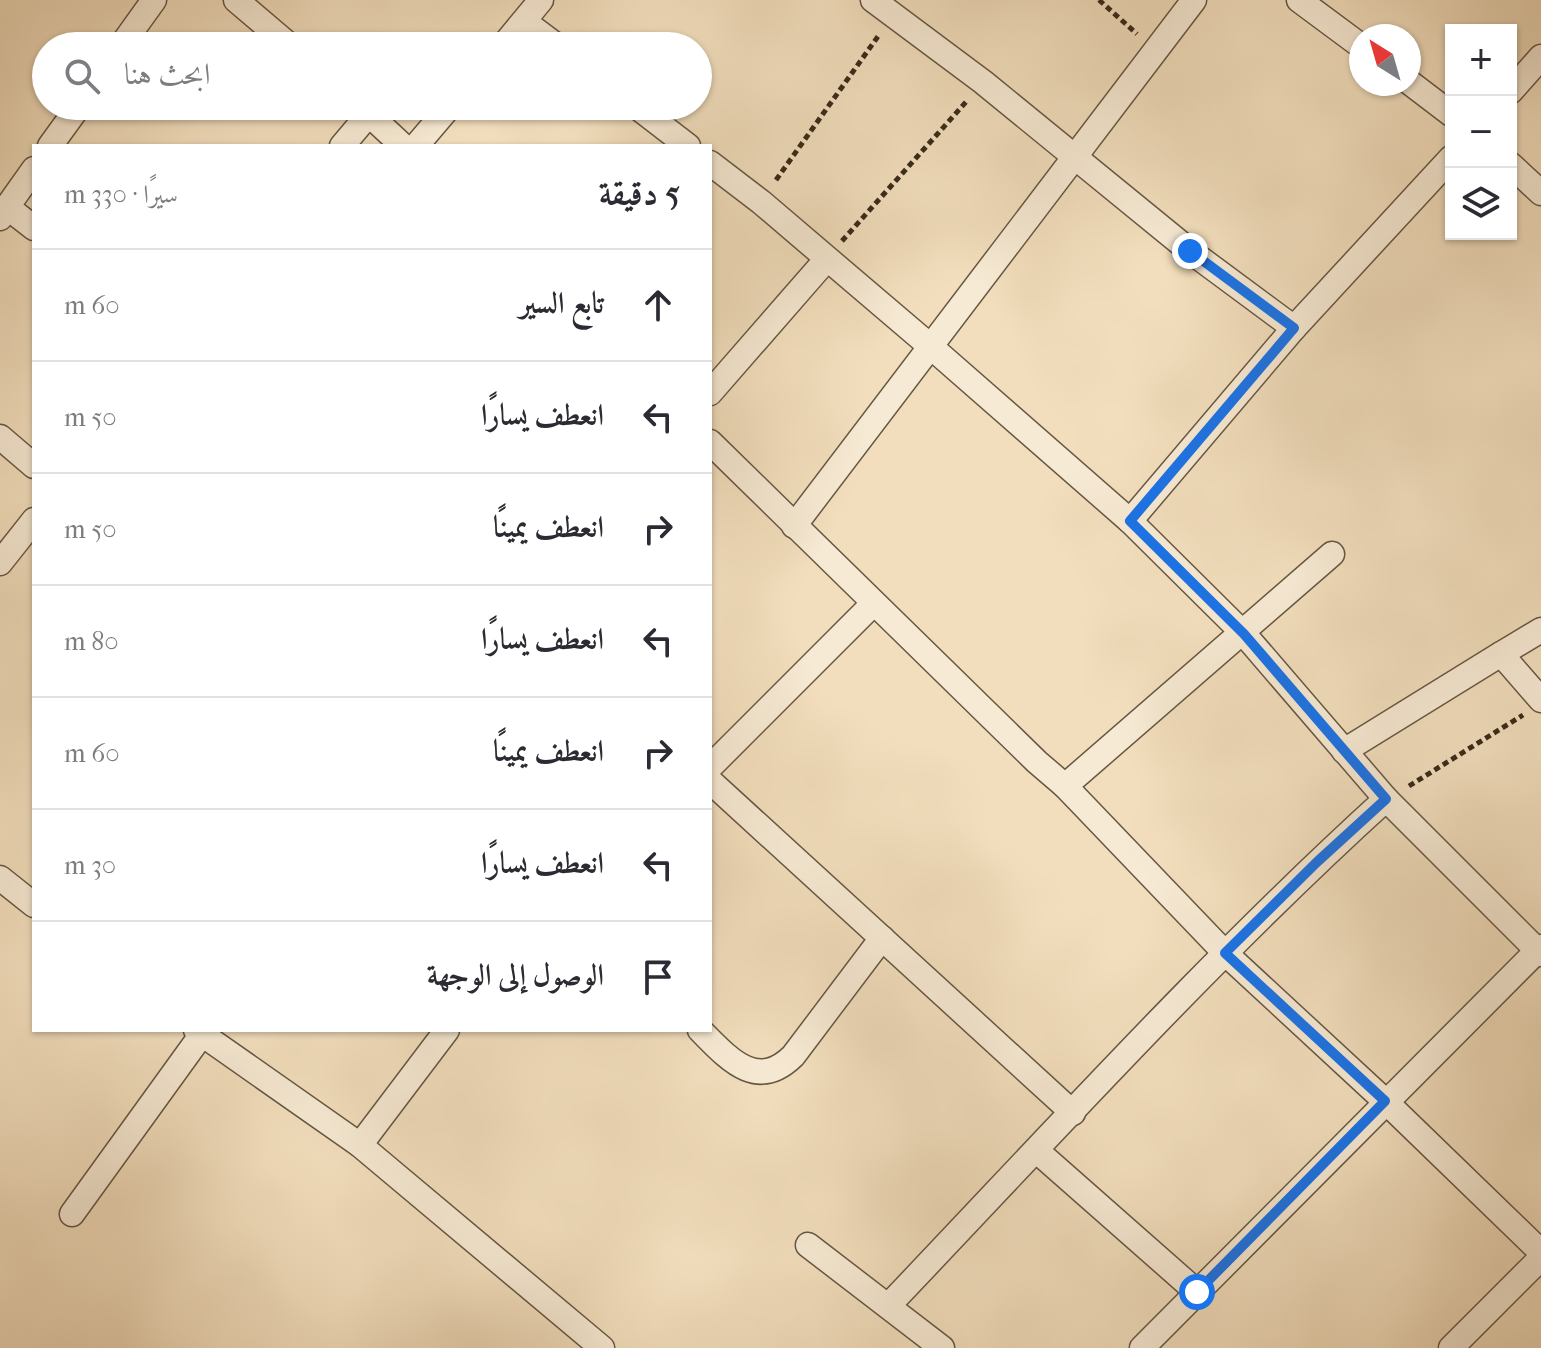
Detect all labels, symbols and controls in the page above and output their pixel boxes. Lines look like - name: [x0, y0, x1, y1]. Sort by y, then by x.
- north arrow: [1349, 24, 1421, 96]
- map controls: [1445, 24, 1517, 240]
- button: +: [1445, 24, 1517, 96]
- search box: [32, 32, 712, 120]
- icon: search: [60, 54, 104, 98]
- text: ابحث هنا: [124, 57, 210, 92]
- button: −: [1445, 96, 1517, 168]
- button: layers: [1445, 168, 1517, 240]
- text: 5 دقيقة: [599, 173, 680, 213]
- text: سيرًا · 330 m: [64, 179, 178, 210]
- route end: [1172, 233, 1208, 269]
- icon: ahead: [636, 283, 680, 327]
- text: تابع السير: [519, 286, 604, 321]
- text: 60 m: [64, 290, 120, 321]
- icon: left: [636, 395, 680, 439]
- text: انعطف يسارًا: [481, 398, 604, 433]
- text: 50 m: [64, 402, 117, 433]
- icon: right: [636, 507, 680, 551]
- text: انعطف يمينًا: [493, 510, 604, 545]
- text: 50 m: [64, 514, 117, 545]
- icon: left: [636, 619, 680, 663]
- text: انعطف يسارًا: [481, 622, 604, 657]
- text: 80 m: [64, 626, 119, 657]
- icon: right: [636, 731, 680, 775]
- text: انعطف يمينًا: [493, 734, 604, 769]
- text: 60 m: [64, 738, 120, 769]
- icon: left: [636, 843, 680, 887]
- text: انعطف يسارًا: [481, 846, 604, 881]
- text: 30 m: [64, 850, 116, 881]
- icon: arrive: [636, 955, 680, 999]
- text: الوصول إلى الوجهة: [427, 958, 604, 993]
- route start: [1179, 1274, 1215, 1310]

